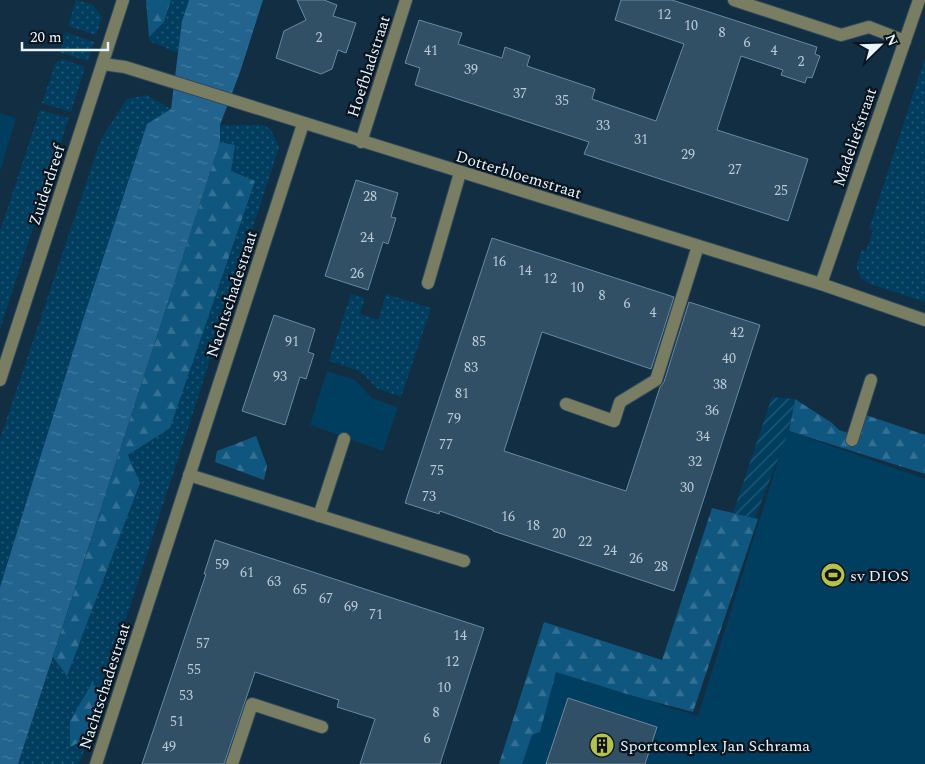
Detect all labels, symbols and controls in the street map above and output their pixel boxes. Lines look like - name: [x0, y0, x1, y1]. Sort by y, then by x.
- house number: 12: [657, 4, 671, 25]
- street label: Hoefbladstraat: [341, 12, 397, 120]
- house number: 10: [684, 15, 698, 36]
- scale bar: [22, 20, 109, 52]
- north arrow: [855, 20, 905, 70]
- house number: 8: [719, 22, 726, 43]
- text: 20 m: [30, 26, 62, 49]
- house number: 2: [316, 27, 323, 48]
- text: N: [880, 31, 903, 49]
- house number: 6: [744, 32, 751, 53]
- house number: 41: [424, 40, 438, 61]
- house number: 4: [771, 40, 778, 61]
- house number: 2: [798, 51, 805, 72]
- house number: 39: [464, 59, 478, 80]
- house number: 37: [513, 83, 527, 104]
- street label: Madeliefstraat: [827, 84, 883, 190]
- house number: 35: [555, 90, 569, 111]
- house number: 33: [596, 115, 610, 136]
- house number: 31: [634, 129, 648, 150]
- street label: Zuiderdreef: [23, 140, 72, 229]
- street label: Dotterbloemstraat: [453, 144, 585, 206]
- house number: 29: [681, 144, 695, 165]
- house number: 27: [728, 159, 742, 180]
- house number: 25: [774, 180, 788, 201]
- house number: 28: [363, 186, 377, 207]
- house number: 24: [360, 227, 374, 248]
- street label: Nachtschadestraat: [200, 228, 264, 361]
- house number: 16: [492, 251, 506, 272]
- house number: 14: [518, 260, 532, 281]
- house number: 26: [350, 263, 364, 284]
- house number: 12: [543, 268, 557, 289]
- house number: 10: [570, 277, 584, 298]
- house number: 8: [599, 285, 606, 306]
- house number: 6: [624, 293, 631, 314]
- house number: 4: [650, 302, 657, 323]
- house number: 42: [730, 322, 744, 343]
- house number: 91: [285, 331, 299, 352]
- house number: 85: [472, 331, 486, 352]
- house number: 40: [722, 348, 736, 369]
- house number: 83: [464, 357, 478, 378]
- house number: 93: [273, 366, 287, 387]
- house number: 38: [713, 374, 727, 395]
- house number: 81: [455, 383, 469, 404]
- house number: 36: [705, 400, 719, 421]
- house number: 79: [447, 408, 461, 429]
- house number: 34: [696, 426, 710, 447]
- house number: 77: [439, 434, 453, 455]
- house number: 32: [688, 451, 702, 472]
- house number: 75: [430, 460, 444, 481]
- house number: 30: [680, 477, 694, 498]
- house number: 73: [422, 486, 436, 507]
- house number: 16: [501, 506, 515, 527]
- house number: 18: [526, 515, 540, 536]
- house number: 20: [552, 523, 566, 544]
- house number: 22: [578, 531, 592, 552]
- house number: 24: [603, 540, 617, 561]
- house number: 26: [629, 548, 643, 569]
- house number: 59: [215, 554, 229, 575]
- house number: 28: [654, 556, 668, 577]
- house number: 61: [240, 562, 254, 583]
- sports icon: sv DIOS: [820, 562, 846, 588]
- place label: sv DIOS: [850, 564, 909, 588]
- house number: 63: [267, 571, 281, 592]
- house number: 65: [293, 579, 307, 600]
- house number: 67: [319, 588, 333, 609]
- house number: 69: [344, 596, 358, 617]
- house number: 71: [369, 604, 383, 625]
- street label: Nachtschadestraat: [73, 620, 137, 753]
- house number: 14: [453, 625, 467, 646]
- house number: 57: [196, 633, 210, 654]
- house number: 12: [445, 651, 459, 672]
- house number: 55: [187, 659, 201, 680]
- house number: 10: [437, 677, 451, 698]
- house number: 53: [179, 685, 193, 706]
- house number: 8: [433, 702, 440, 723]
- house number: 51: [170, 711, 184, 732]
- house number: 6: [424, 728, 431, 749]
- building icon: Sportcomplex Jan Schrama: [589, 732, 615, 758]
- place label: Sportcomplex Jan Schrama: [620, 734, 810, 758]
- house number: 49: [162, 736, 176, 757]

